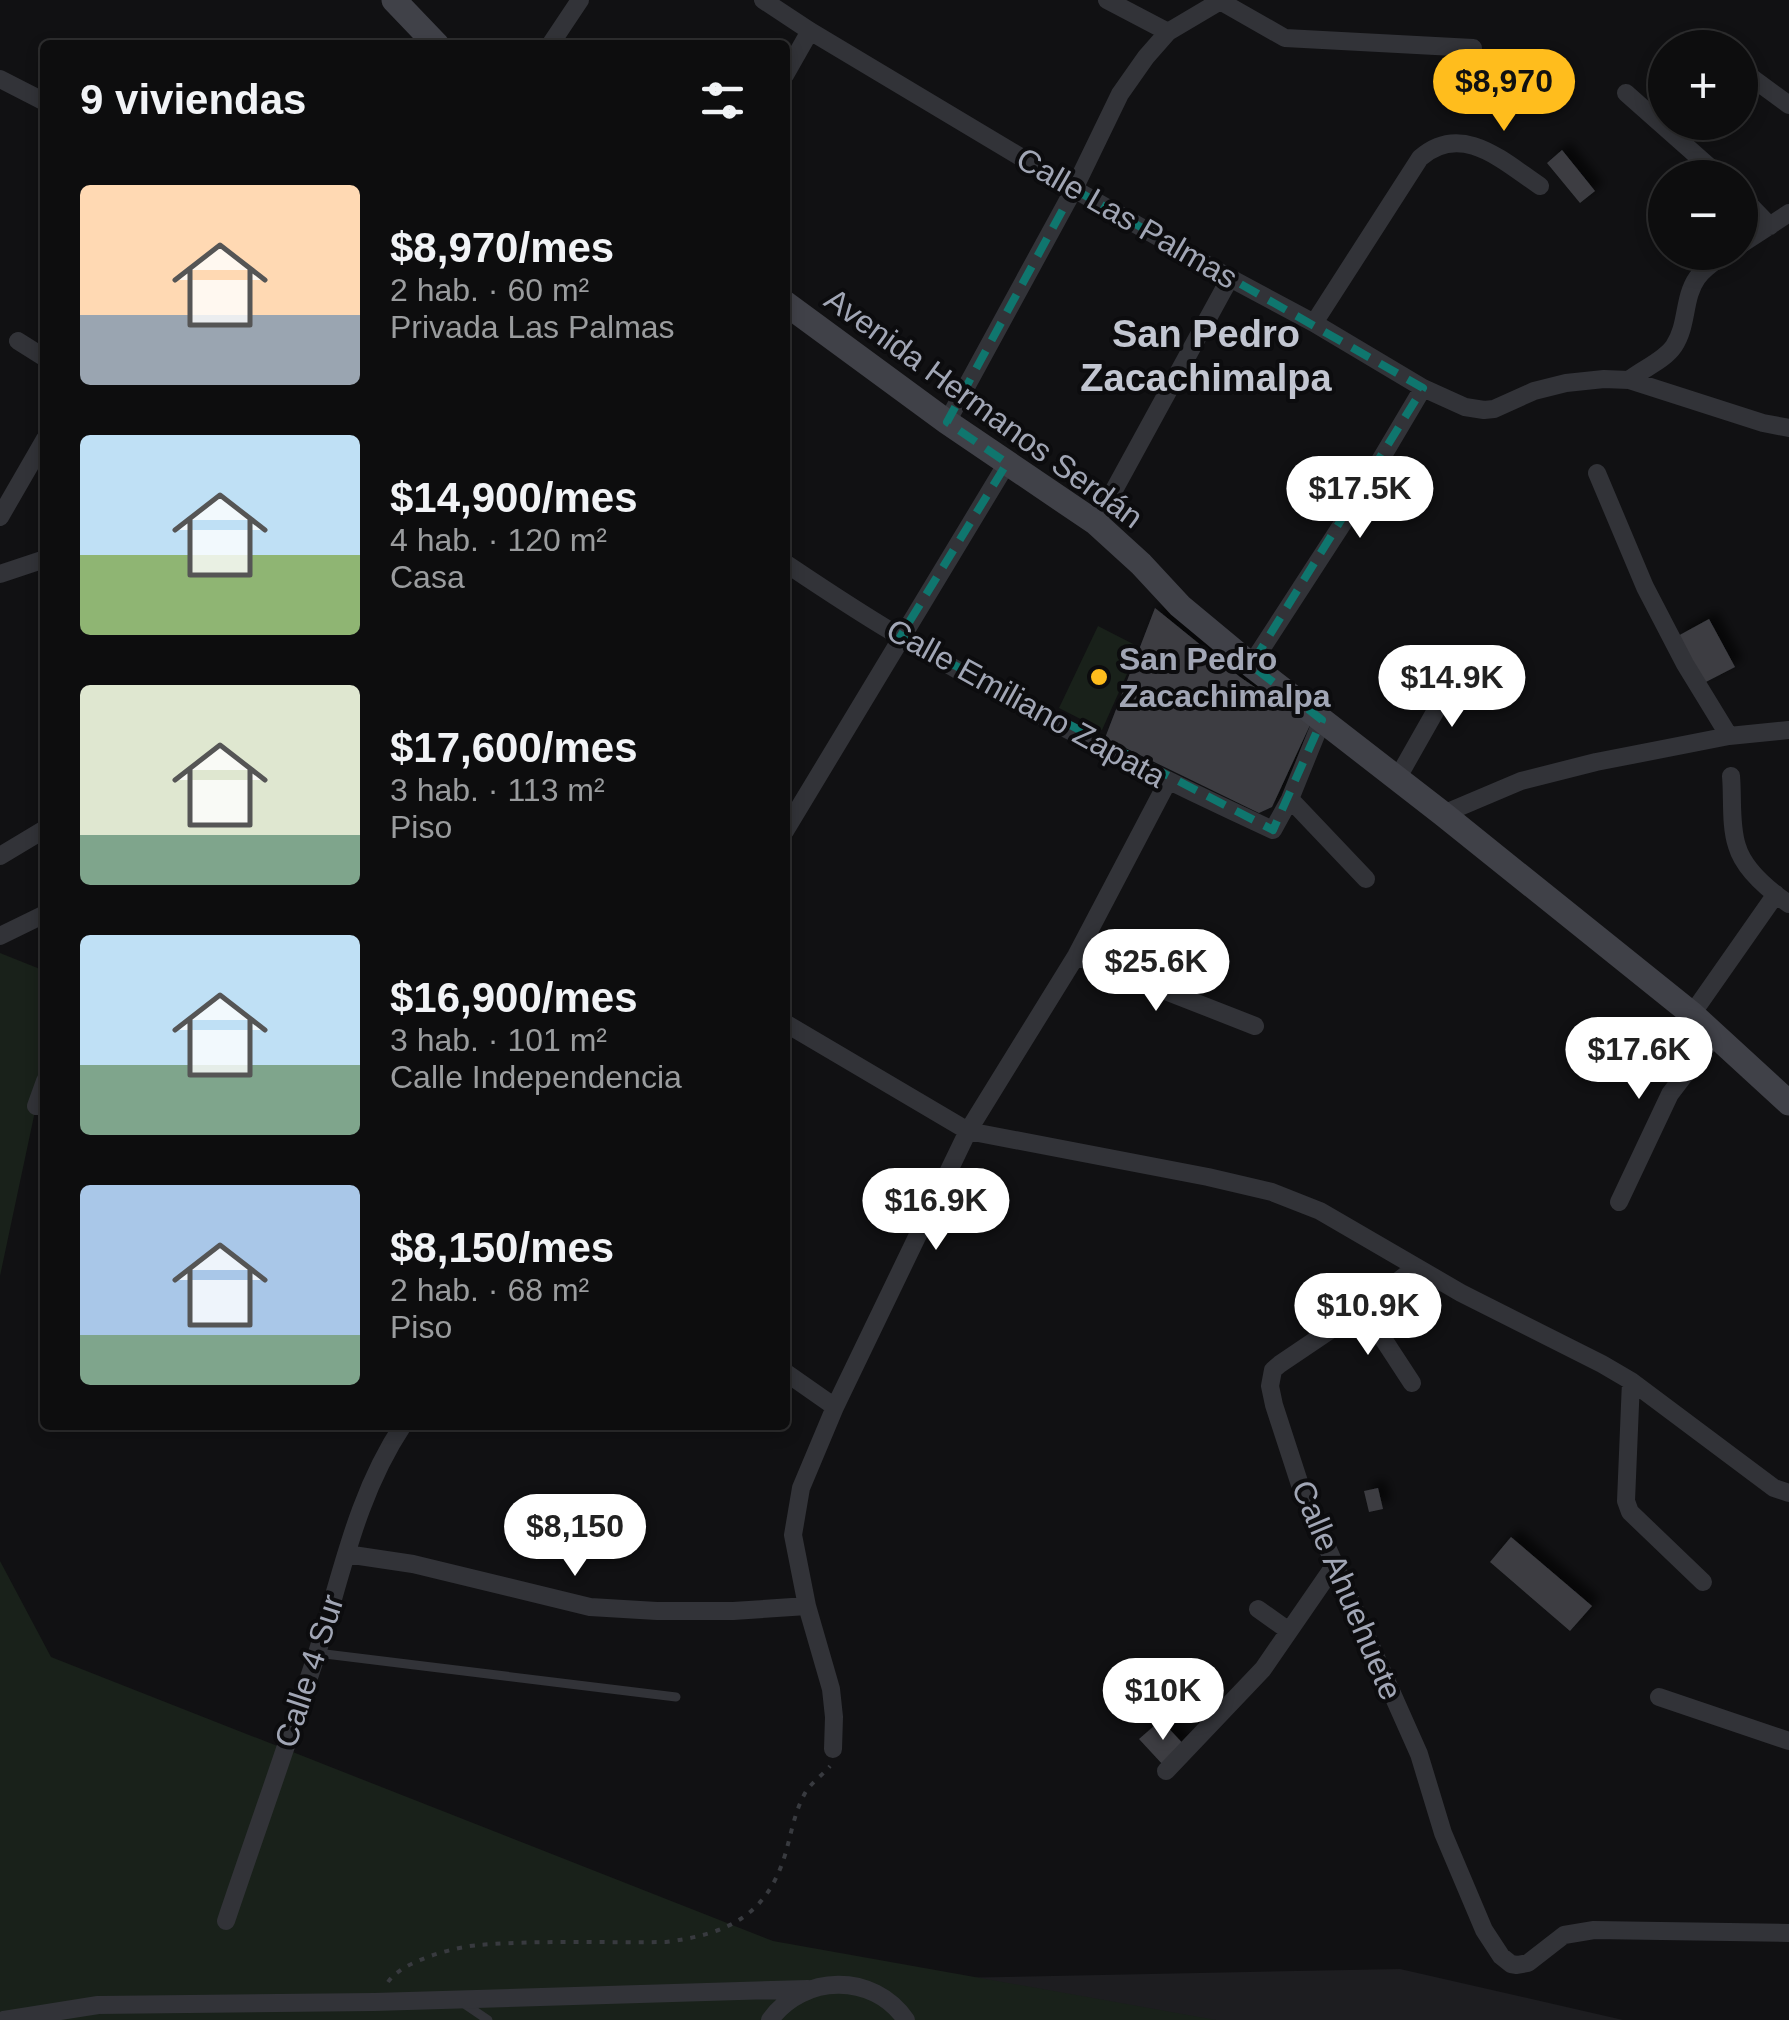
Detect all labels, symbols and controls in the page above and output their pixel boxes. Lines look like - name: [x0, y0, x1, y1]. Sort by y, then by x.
- map controls: [1648, 30, 1758, 270]
- button: +: [1648, 30, 1758, 140]
- pin: $8,970: [1423, 49, 1585, 134]
- text: $8,970: [1455, 63, 1553, 99]
- icon: filters: [695, 73, 750, 128]
- text: 9 viviendas: [80, 76, 306, 123]
- street label: Calle Las Palmas: [1010, 140, 1244, 296]
- button: −: [1648, 160, 1758, 270]
- text: $8,970/mes: [390, 224, 614, 271]
- icon: home: [160, 225, 280, 345]
- text: 2 hab. · 60 m²: [390, 272, 589, 308]
- street label: Avenida Hermanos Serdán: [818, 281, 1150, 535]
- text: Privada Las Palmas: [390, 309, 675, 345]
- district label: San Pedro Zacachimalpa: [1080, 313, 1333, 399]
- pin: $17.5K: [1279, 456, 1441, 541]
- text: $17.5K: [1308, 470, 1412, 506]
- text: $14,900/mes: [390, 474, 638, 521]
- icon: home: [160, 475, 280, 595]
- text: 4 hab. · 120 m²: [390, 522, 607, 558]
- text: Casa: [390, 559, 465, 595]
- street label: Calle Emiliano Zapata: [880, 611, 1172, 795]
- place label: San Pedro Zacachimalpa: [1119, 641, 1331, 714]
- pin: $14.9K: [1371, 645, 1533, 730]
- text: $14.9K: [1400, 659, 1504, 695]
- marker: San Pedro Zacachimalpa: [1088, 666, 1110, 688]
- text: $17,600/mes: [390, 724, 638, 771]
- icon: home: [160, 725, 280, 845]
- text: 3 hab. · 113 m²: [390, 772, 605, 808]
- text: Piso: [390, 809, 452, 845]
- pin: $25.6K: [1075, 929, 1237, 1014]
- text: $25.6K: [1104, 943, 1208, 979]
- text: $16,900/mes: [390, 974, 638, 1021]
- icon: home: [160, 975, 280, 1095]
- pin: $17.6K: [1558, 1017, 1720, 1102]
- text: 3 hab. · 101 m²: [390, 1022, 607, 1058]
- text: $17.6K: [1587, 1031, 1691, 1067]
- text: Calle Independencia: [390, 1059, 682, 1095]
- pin: $16.9K: [855, 1168, 1017, 1253]
- text: $16.9K: [884, 1182, 988, 1218]
- text: $8,150/mes: [390, 1224, 614, 1271]
- icon: home: [160, 1225, 280, 1345]
- text: 2 hab. · 68 m²: [390, 1272, 589, 1308]
- pin: $10.9K: [1287, 1273, 1449, 1358]
- text: $10.9K: [1316, 1287, 1420, 1323]
- text: Piso: [390, 1309, 452, 1345]
- street label: Calle Ahuehuete: [1285, 1475, 1409, 1705]
- pin: $8,150: [494, 1494, 656, 1579]
- text: $8,150: [526, 1508, 624, 1544]
- street label: Calle 4 Sur: [267, 1590, 351, 1752]
- pin: $10K: [1104, 1658, 1222, 1743]
- text: $10K: [1125, 1672, 1201, 1708]

